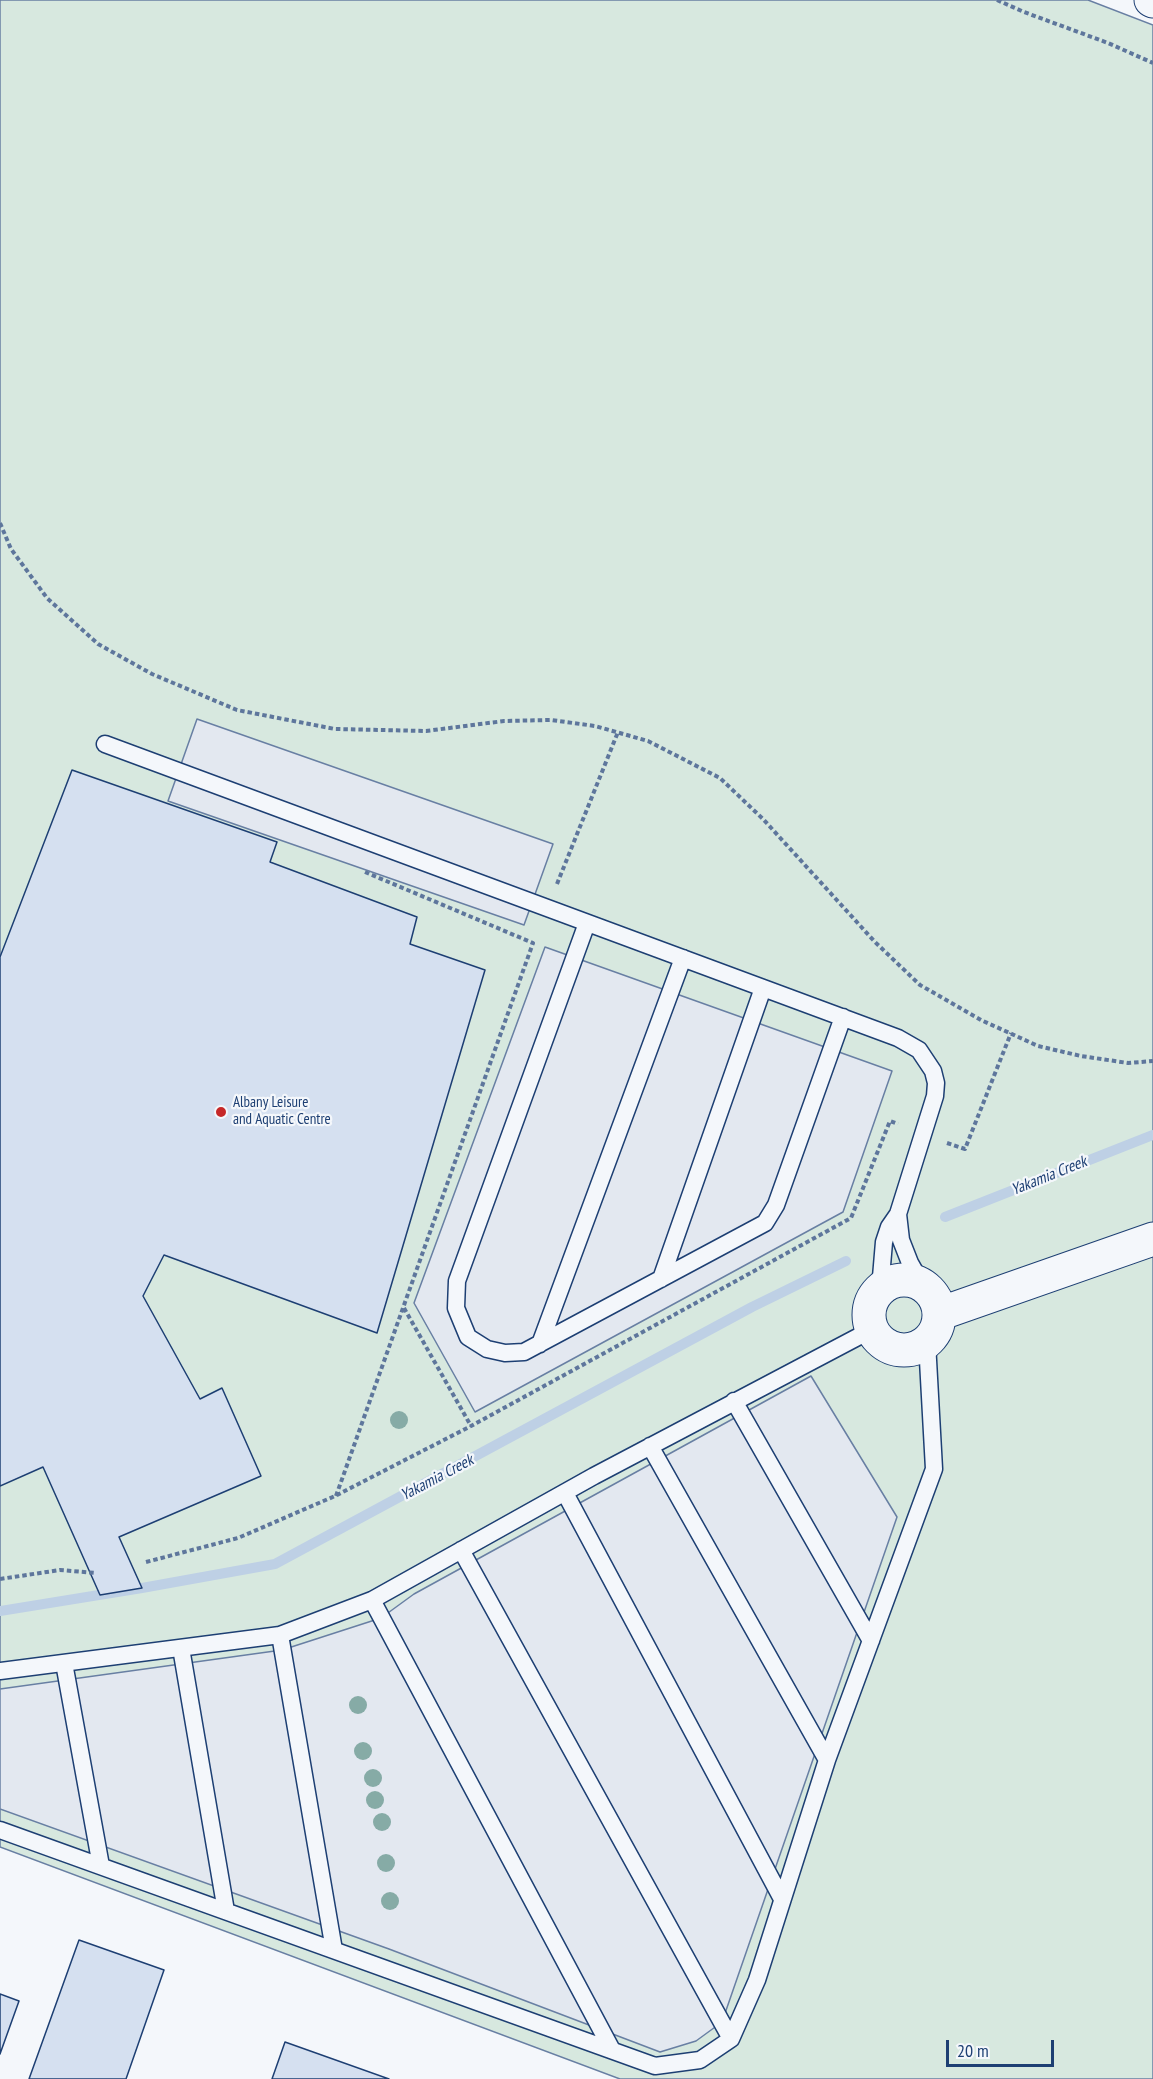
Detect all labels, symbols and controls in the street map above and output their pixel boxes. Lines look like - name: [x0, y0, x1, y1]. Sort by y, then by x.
- place label: Albany Leisure and Aquatic Centre: [233, 1094, 331, 1129]
- marker: Albany Leisure and Aquatic Centre: [214, 1105, 228, 1119]
- water label: Yakamia Creek: [1008, 1152, 1090, 1200]
- water label: Yakamia Creek: [397, 1451, 477, 1505]
- scale bar: [949, 2028, 1057, 2066]
- text: 20 m: [957, 2039, 989, 2062]

